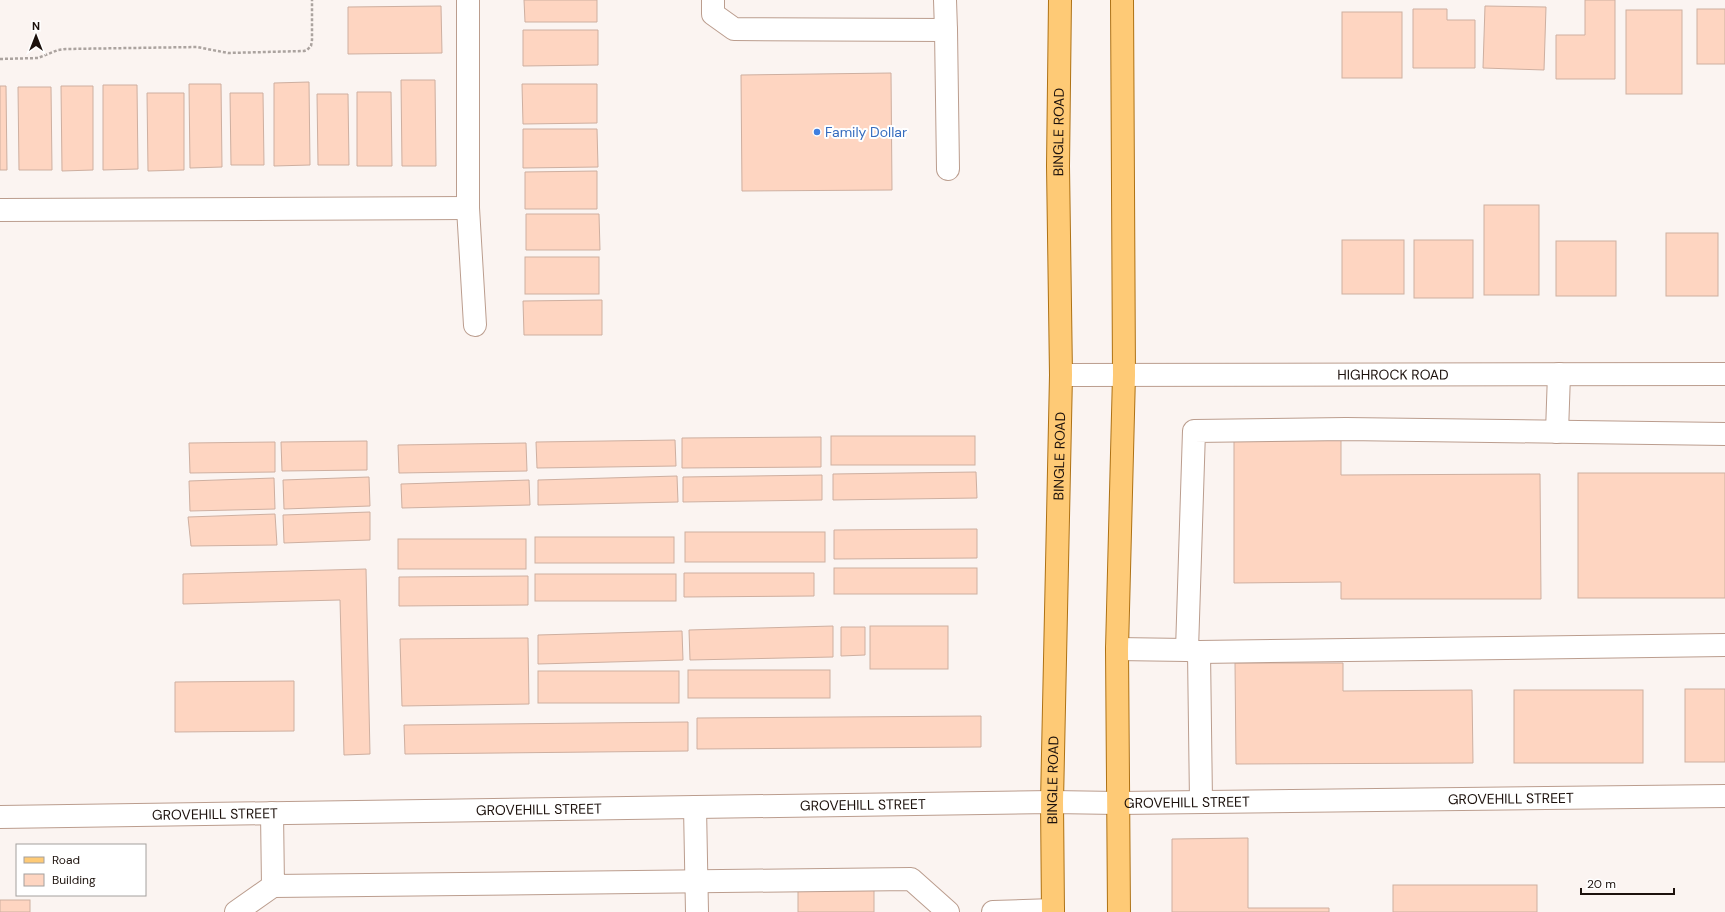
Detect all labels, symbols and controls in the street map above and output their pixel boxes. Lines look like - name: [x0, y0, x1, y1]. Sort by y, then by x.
- north arrow: [16, 16, 56, 56]
- text: N: [32, 19, 40, 33]
- street label: BINGLE ROAD: [1049, 88, 1068, 176]
- place label: Family Dollar: [825, 123, 907, 141]
- marker: Family Dollar: [812, 127, 822, 137]
- street label: HIGHROCK ROAD: [1337, 365, 1449, 384]
- street label: BINGLE ROAD: [1049, 412, 1069, 501]
- street label: BINGLE ROAD: [1043, 736, 1062, 824]
- street label: GROVEHILL STREET: [1448, 789, 1574, 808]
- street label: GROVEHILL STREET: [1124, 792, 1250, 812]
- street label: GROVEHILL STREET: [800, 795, 926, 815]
- street label: GROVEHILL STREET: [476, 799, 602, 819]
- street label: GROVEHILL STREET: [152, 804, 278, 824]
- legend: [16, 844, 146, 896]
- text: Road: [52, 852, 80, 868]
- scale bar: [1581, 870, 1674, 896]
- text: Building: [52, 872, 96, 888]
- text: 20 m: [1587, 876, 1616, 892]

